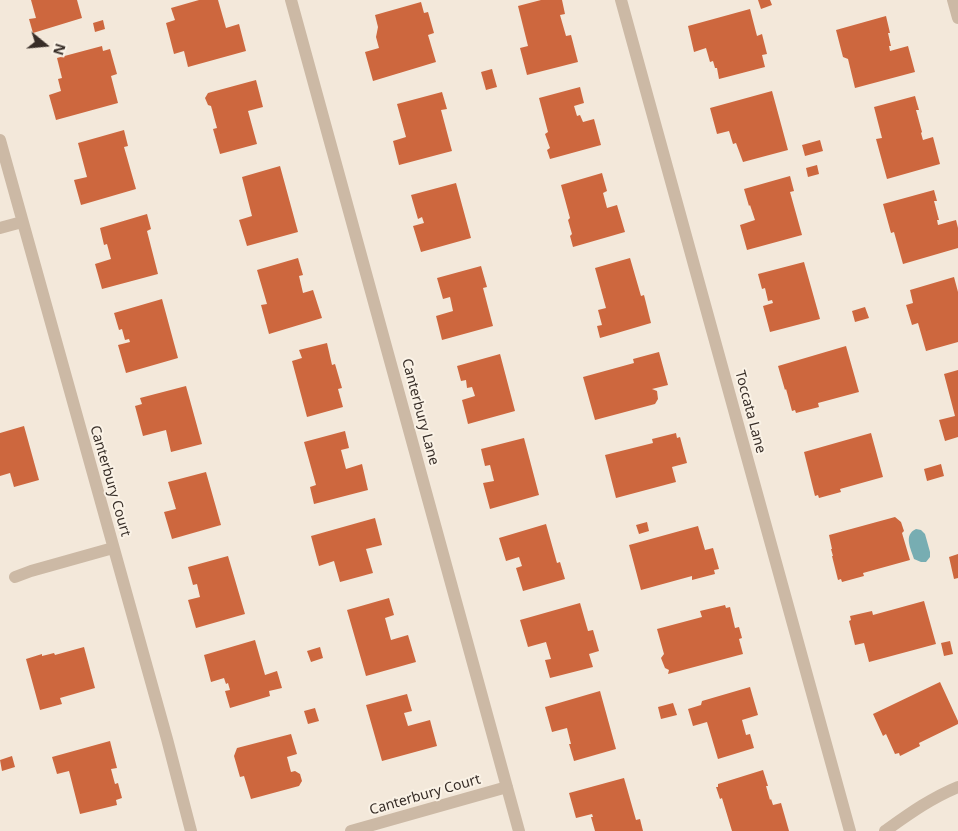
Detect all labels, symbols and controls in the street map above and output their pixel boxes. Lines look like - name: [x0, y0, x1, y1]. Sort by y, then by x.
- north arrow: [20, 20, 70, 70]
- text: N: [49, 41, 71, 58]
- street label: Canterbury Lane: [398, 357, 442, 467]
- street label: Toccata Lane: [731, 369, 769, 455]
- street label: Canterbury Court: [86, 424, 134, 538]
- street label: Canterbury Court: [368, 771, 482, 819]

